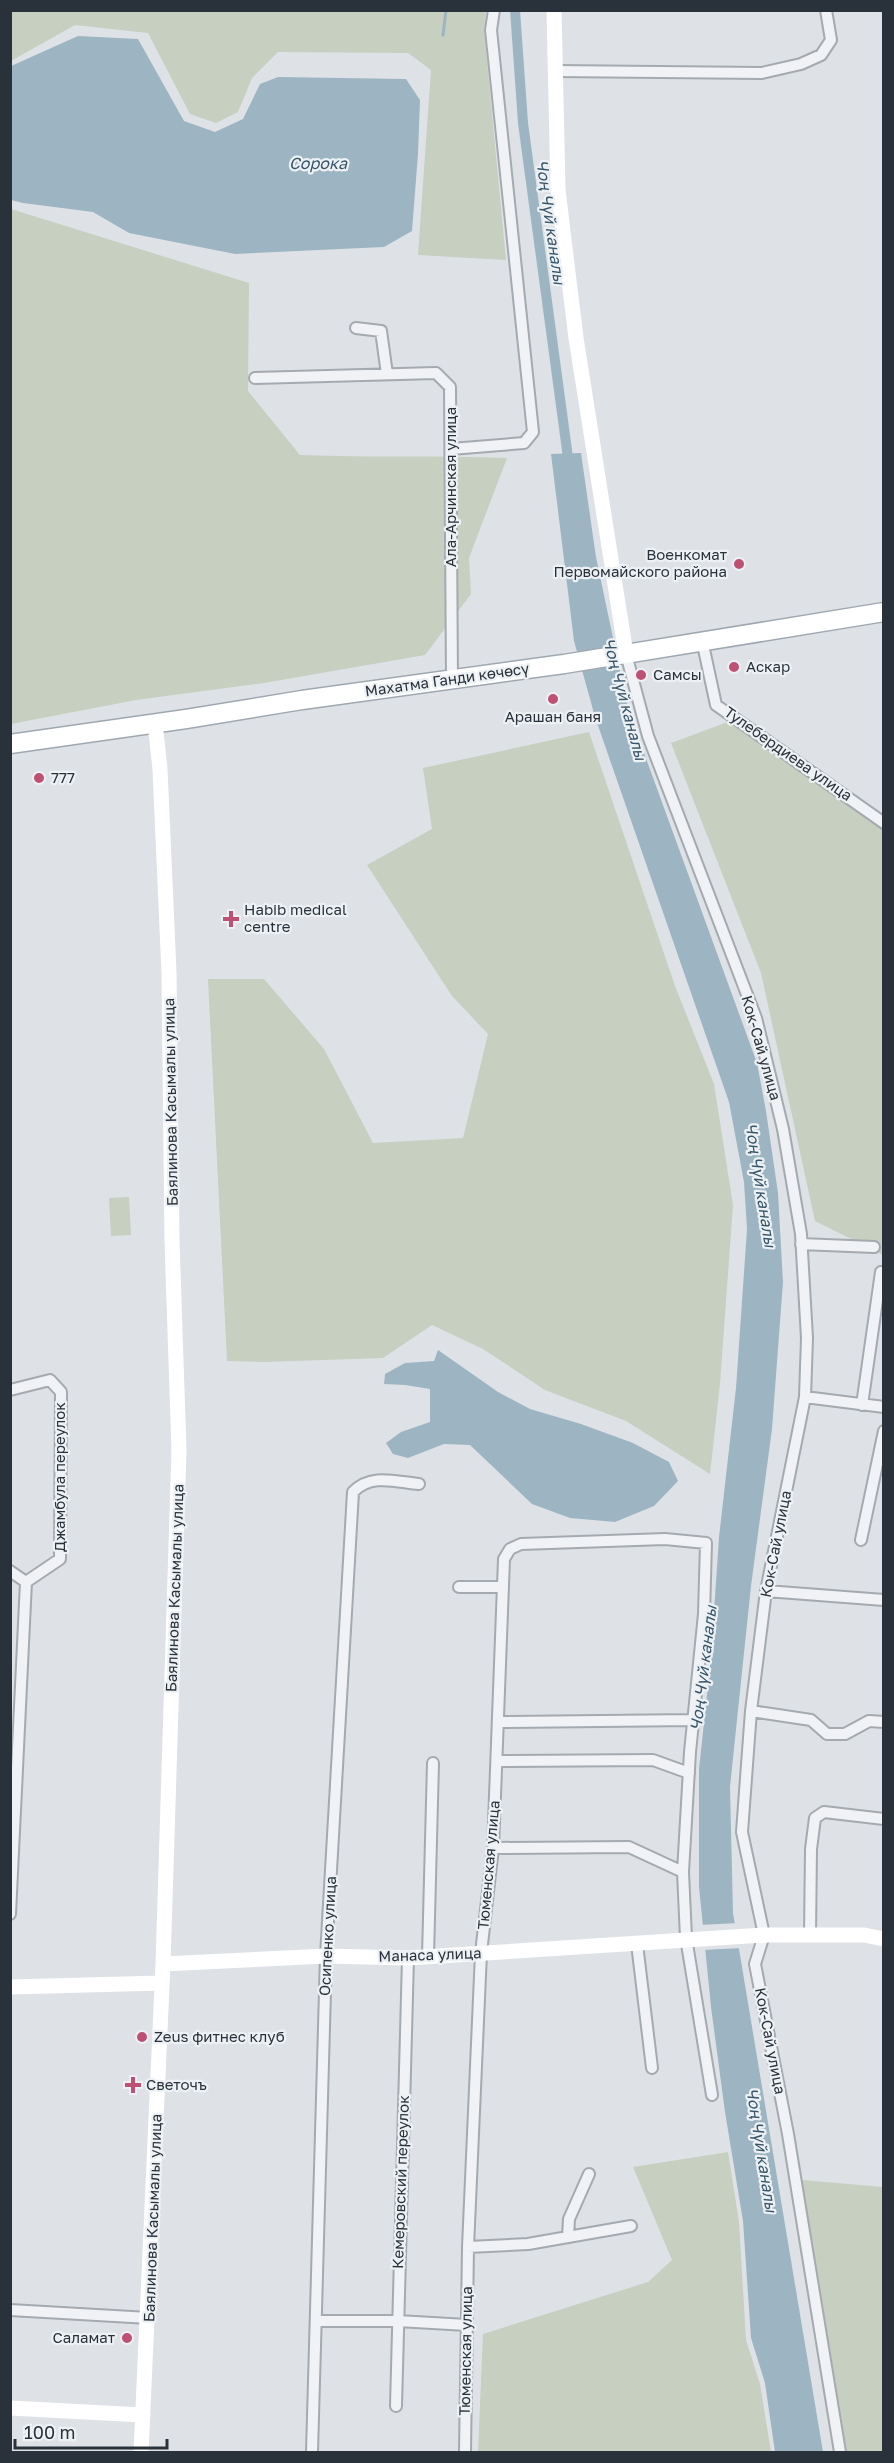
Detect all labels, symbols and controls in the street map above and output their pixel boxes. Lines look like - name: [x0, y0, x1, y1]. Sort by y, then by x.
- water label: Сорока: [289, 153, 348, 173]
- water label: Чоң Чүй каналы: [532, 158, 570, 287]
- street label: Ала-Арчинская улица: [441, 407, 459, 567]
- place label: Военкомат Первомайского района: [553, 545, 728, 580]
- marker: Военкомат Первомайского района: [732, 557, 746, 571]
- water label: Чоң Чүй каналы: [599, 636, 651, 764]
- place label: Аскар: [746, 657, 790, 675]
- street label: Махатма Ганди көчөсү: [364, 658, 531, 700]
- marker: Аскар: [727, 660, 741, 674]
- place label: Самсы: [653, 665, 702, 683]
- marker: Самсы: [634, 668, 648, 682]
- marker: Арашан баня: [546, 692, 560, 706]
- street label: Тулебердиева улица: [721, 702, 856, 804]
- place label: Арашан баня: [505, 707, 601, 725]
- place label: 777: [51, 768, 75, 786]
- marker: 777: [32, 771, 46, 785]
- place label: Habib medical centre: [244, 900, 347, 935]
- marker: Habib medical centre: [222, 910, 240, 928]
- street label: Кок-Сай улица: [738, 993, 786, 1102]
- street label: Баялинова Касымалы улица: [159, 998, 181, 1206]
- water label: Чоң Чүй каналы: [741, 1121, 781, 1250]
- street label: Джамбула переулок: [50, 1402, 68, 1552]
- street label: Баялинова Касымалы улица: [161, 1483, 187, 1692]
- street label: Кок-Сай улица: [756, 1489, 794, 1599]
- water label: Чоң Чүй каналы: [685, 1603, 721, 1732]
- street label: Тюменская улица: [473, 1800, 503, 1930]
- street label: Осипенко улица: [315, 1875, 339, 1996]
- street label: Манаса улица: [378, 1943, 482, 1965]
- street label: Кок-Сай улица: [752, 1986, 790, 2096]
- place label: Zeus фитнес клуб: [154, 2027, 285, 2045]
- marker: Zeus фитнес клуб: [135, 2030, 149, 2044]
- place label: Светочъ: [146, 2075, 207, 2093]
- marker: Светочъ: [124, 2076, 142, 2094]
- water label: Чоң Чүй каналы: [742, 2086, 782, 2215]
- street label: Кемеровский переулок: [388, 2094, 412, 2269]
- street label: Баялинова Касымалы улица: [139, 2113, 165, 2322]
- street label: Тюменская улица: [455, 2286, 475, 2416]
- place label: Саламат: [53, 2328, 116, 2346]
- marker: Саламат: [120, 2331, 134, 2345]
- scale bar: [15, 2412, 166, 2450]
- text: 100 m: [24, 2421, 75, 2443]

